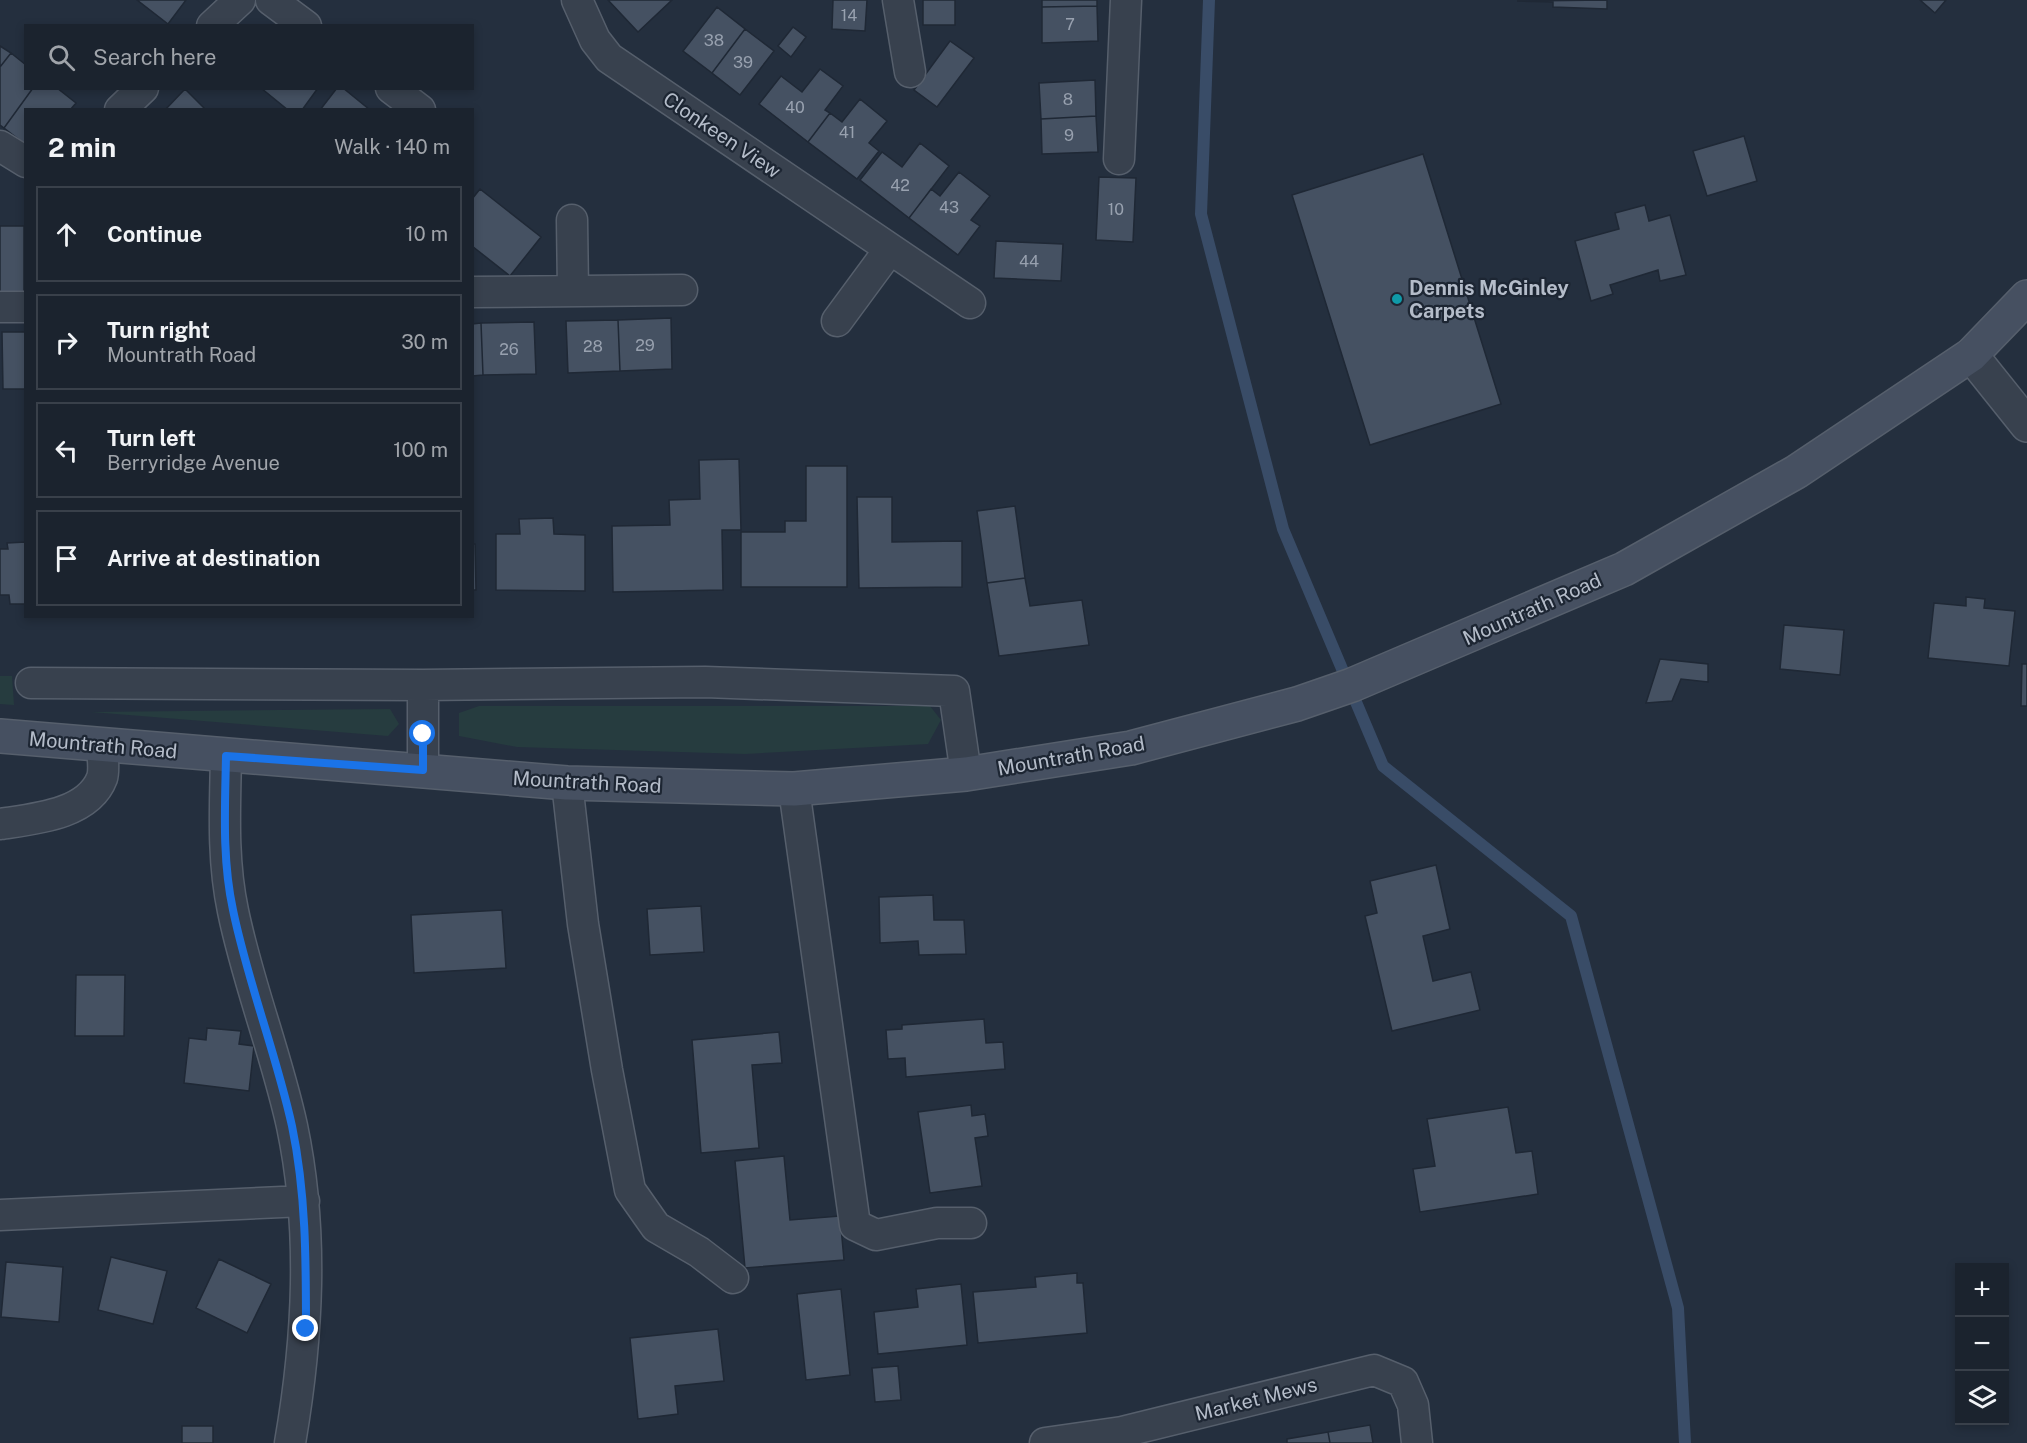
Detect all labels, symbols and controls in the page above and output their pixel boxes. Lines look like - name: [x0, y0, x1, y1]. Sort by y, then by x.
- house number: 14: [841, 6, 857, 25]
- house number: 7: [1065, 15, 1075, 34]
- search box: [24, 24, 474, 90]
- house number: 38: [704, 31, 724, 50]
- icon: search: [45, 41, 78, 74]
- text: Search here: [93, 44, 217, 70]
- house number: 39: [733, 53, 753, 72]
- street label: Clonkeen View: [659, 87, 786, 183]
- house number: 8: [1063, 90, 1073, 109]
- house number: 40: [785, 98, 805, 117]
- house number: 41: [839, 123, 855, 142]
- house number: 9: [1064, 126, 1074, 145]
- text: 2 min: [48, 132, 116, 163]
- text: Walk · 140 m: [334, 135, 450, 159]
- house number: 42: [890, 176, 910, 195]
- house number: 43: [939, 198, 959, 217]
- house number: 10: [1108, 200, 1124, 219]
- icon: ahead: [50, 218, 83, 251]
- text: Continue: [107, 221, 202, 247]
- text: 10 m: [405, 222, 448, 246]
- house number: 44: [1019, 252, 1039, 271]
- place label: Dennis McGinley Carpets: [1409, 276, 1569, 323]
- marker: Dennis McGinley Carpets: [1390, 292, 1404, 306]
- text: Turn right: [107, 317, 210, 343]
- icon: right: [50, 326, 83, 359]
- text: 30 m: [401, 330, 448, 354]
- house number: 29: [635, 336, 655, 355]
- house number: 28: [583, 337, 603, 356]
- house number: 26: [499, 340, 519, 359]
- text: Mountrath Road: [107, 343, 256, 367]
- text: Turn left: [107, 425, 196, 451]
- icon: left: [50, 434, 83, 467]
- text: 100 m: [393, 438, 448, 462]
- text: Berryridge Avenue: [107, 451, 280, 475]
- icon: arrive: [50, 542, 83, 575]
- text: Arrive at destination: [107, 545, 320, 571]
- street label: Mountrath Road: [1459, 568, 1605, 650]
- route start: [409, 720, 435, 746]
- street label: Mountrath Road: [28, 727, 178, 763]
- street label: Mountrath Road: [995, 731, 1147, 781]
- street label: Mountrath Road: [512, 766, 662, 798]
- map controls: [1955, 1263, 2009, 1425]
- button: +: [1955, 1263, 2009, 1317]
- route end: [292, 1315, 318, 1341]
- button: −: [1955, 1317, 2009, 1371]
- button: layers: [1955, 1371, 2009, 1425]
- street label: Market Mews: [1192, 1372, 1320, 1426]

